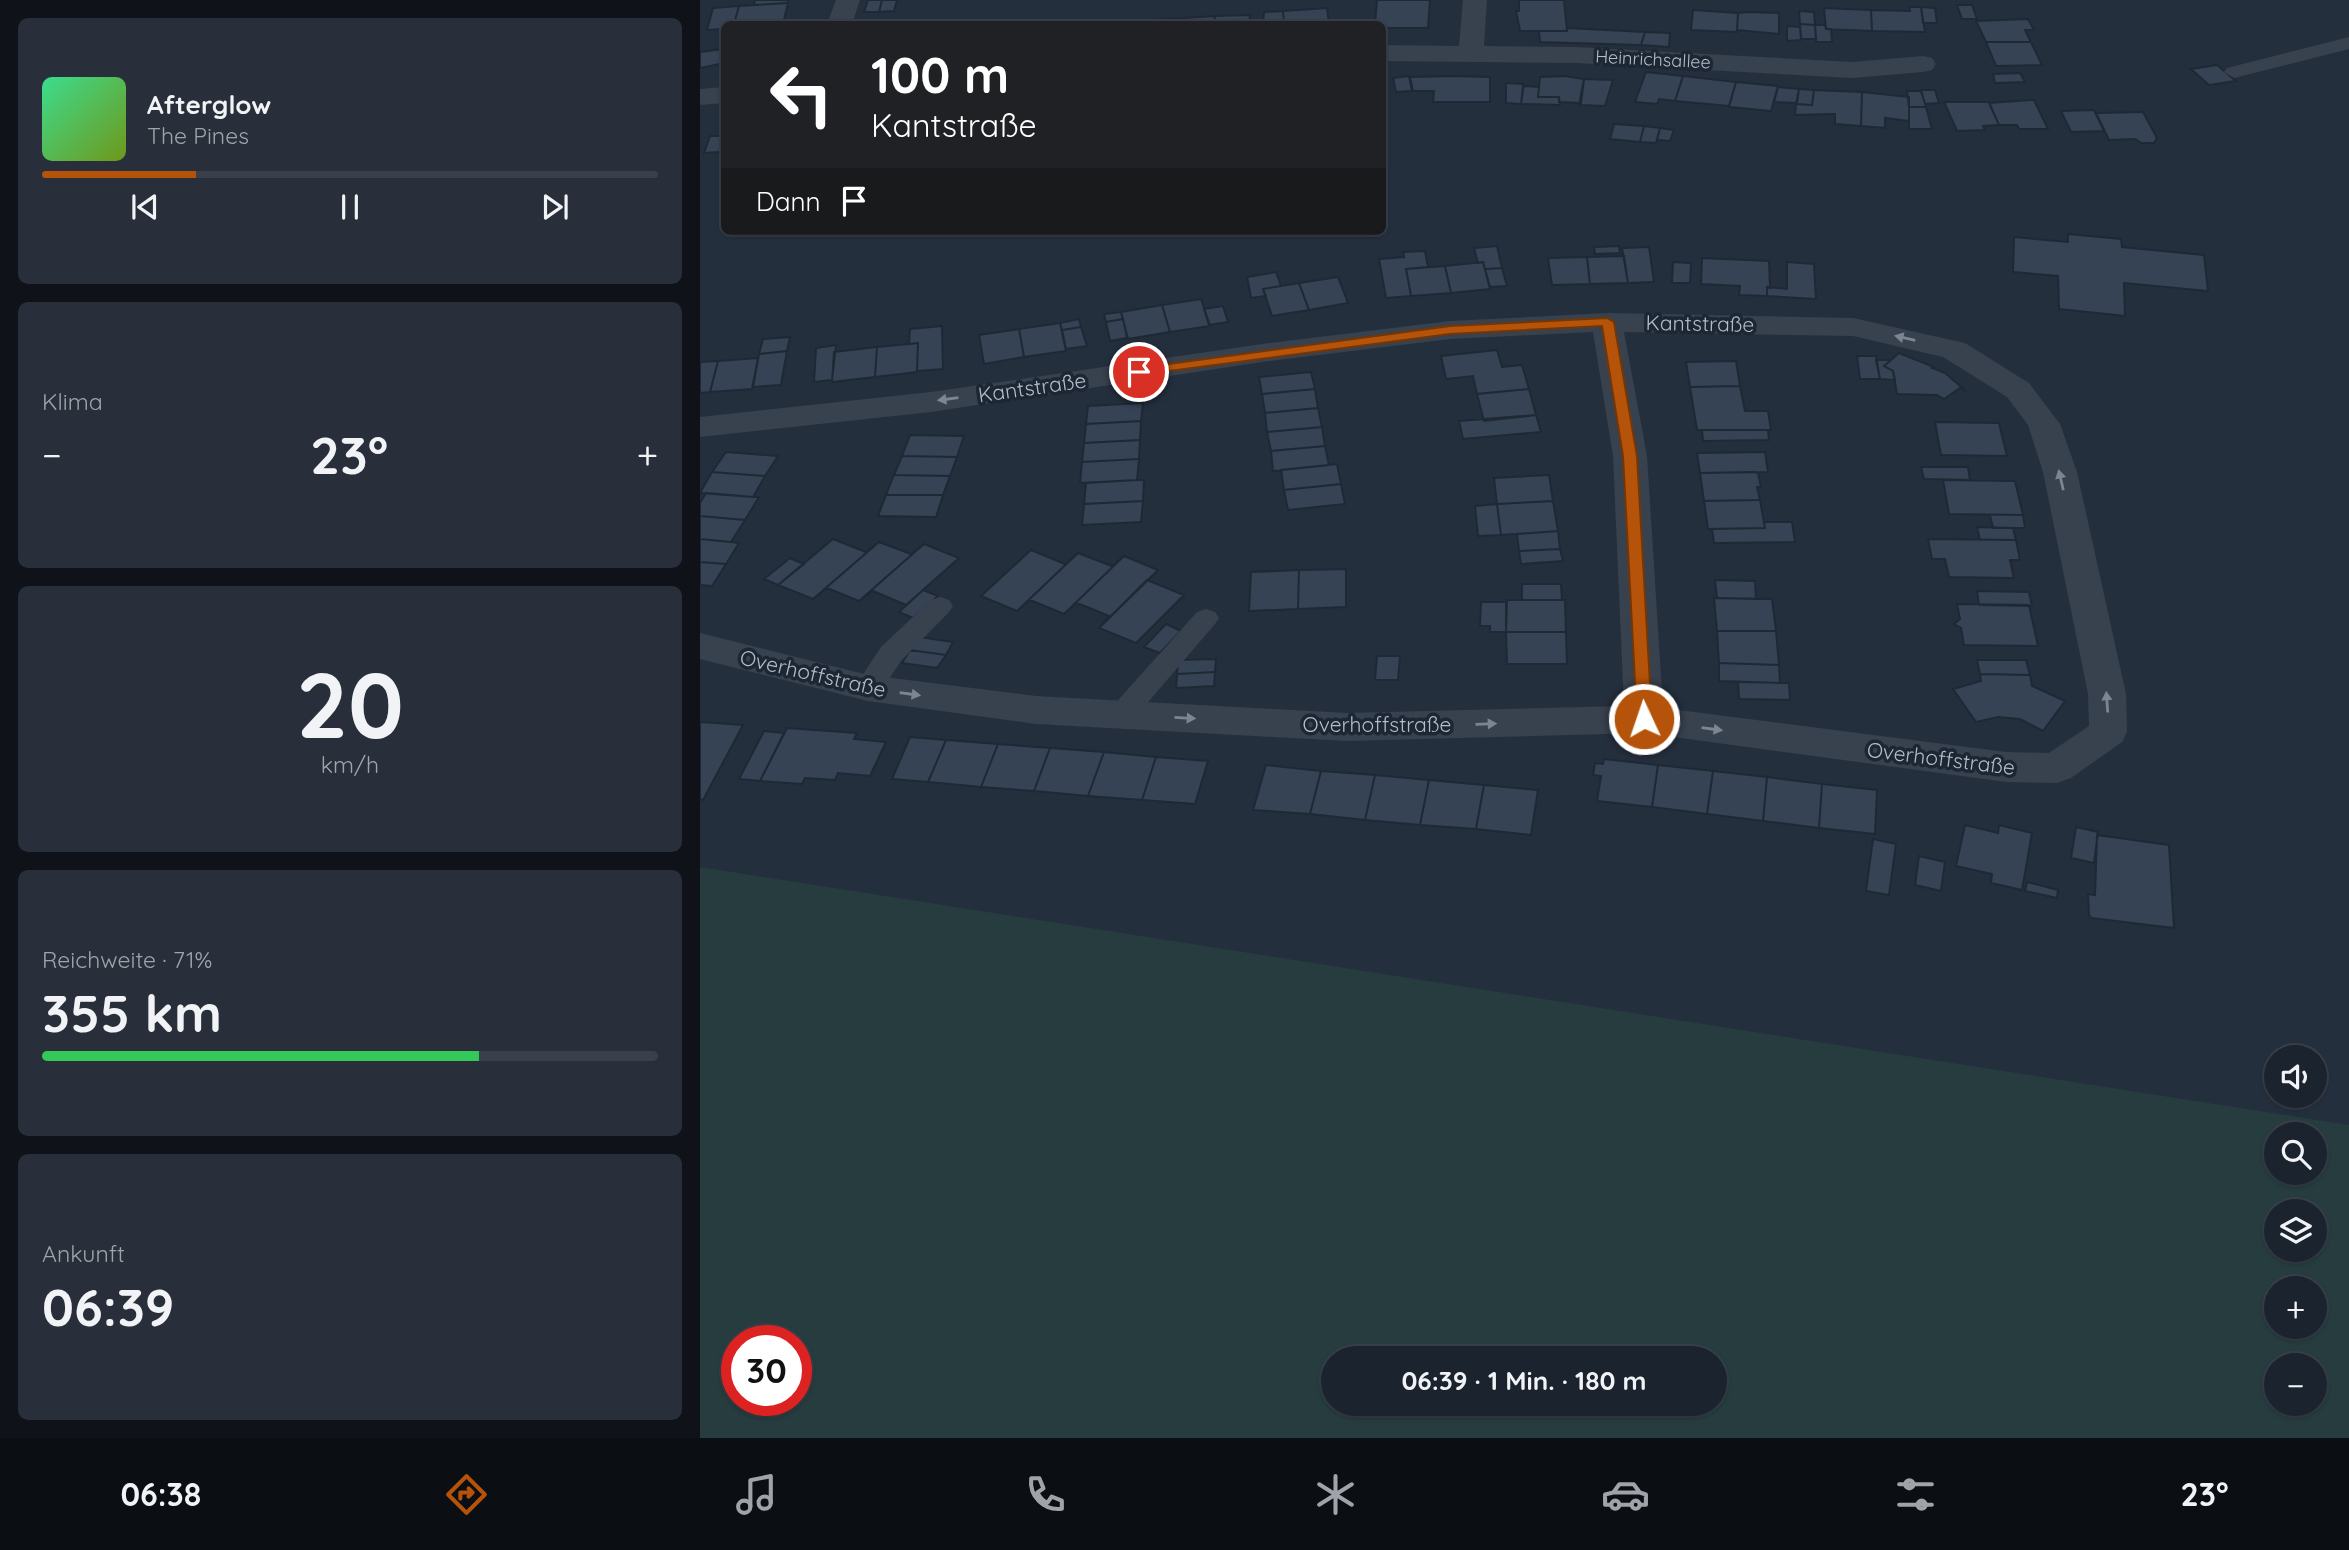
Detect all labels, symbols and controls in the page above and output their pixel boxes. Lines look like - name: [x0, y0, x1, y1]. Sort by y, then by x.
- text: 100 m: [871, 44, 1009, 105]
- street label: Heinrichsallee: [1595, 44, 1711, 74]
- icon: left: [756, 49, 847, 140]
- text: Afterglow: [147, 88, 271, 121]
- text: Kantstraße: [871, 105, 1037, 145]
- text: The Pines: [147, 121, 249, 150]
- icon: arrive: [835, 182, 873, 220]
- text: Dann: [756, 185, 821, 218]
- icon: previous: [126, 188, 164, 226]
- icon: pause: [331, 188, 369, 226]
- icon: next: [536, 188, 574, 226]
- street label: Kantstraße: [1645, 309, 1755, 337]
- one-way arrow: [1893, 333, 1915, 344]
- pin: [1109, 342, 1169, 402]
- icon: arrive: [1120, 353, 1158, 391]
- street label: Kantstraße: [976, 367, 1088, 407]
- text: Klima: [42, 387, 103, 416]
- one-way arrow: [937, 394, 959, 405]
- text: 23°: [310, 422, 388, 487]
- text: −: [42, 431, 62, 479]
- text: +: [637, 431, 658, 479]
- one-way arrow: [2056, 469, 2067, 491]
- street label: Overhoffstraße: [738, 644, 888, 702]
- text: 20: [296, 647, 404, 761]
- position arrow: [1607, 682, 1681, 756]
- one-way arrow: [899, 689, 921, 700]
- one-way arrow: [2101, 691, 2112, 713]
- street label: Overhoffstraße: [1303, 711, 1451, 737]
- one-way arrow: [1174, 713, 1196, 724]
- one-way arrow: [1475, 718, 1497, 729]
- one-way arrow: [1702, 723, 1724, 734]
- street label: Overhoffstraße: [1866, 736, 2016, 780]
- text: km/h: [321, 750, 379, 779]
- text: Reichweite · 71%: [42, 945, 212, 974]
- text: 355 km: [42, 980, 222, 1045]
- map controls: [2264, 1045, 2327, 1416]
- button: sound: [2264, 1045, 2327, 1108]
- button: search: [2264, 1122, 2327, 1185]
- button: layers: [2264, 1199, 2327, 1262]
- text: Ankunft: [42, 1239, 125, 1268]
- text: 06:39: [42, 1274, 174, 1339]
- button: +: [2264, 1276, 2327, 1339]
- speed limit sign: 30: [721, 1325, 812, 1416]
- button: −: [2264, 1353, 2327, 1416]
- text: 06:39 · 1 Min. · 180 m: [1401, 1364, 1647, 1397]
- icon: directions: [442, 1470, 491, 1519]
- icon: music: [732, 1470, 781, 1519]
- icon: phone: [1021, 1470, 1070, 1519]
- icon: climate: [1311, 1470, 1360, 1519]
- icon: car: [1601, 1470, 1650, 1519]
- icon: filters: [1891, 1470, 1940, 1519]
- text: 06:38: [120, 1474, 201, 1514]
- text: 23°: [2181, 1474, 2229, 1514]

